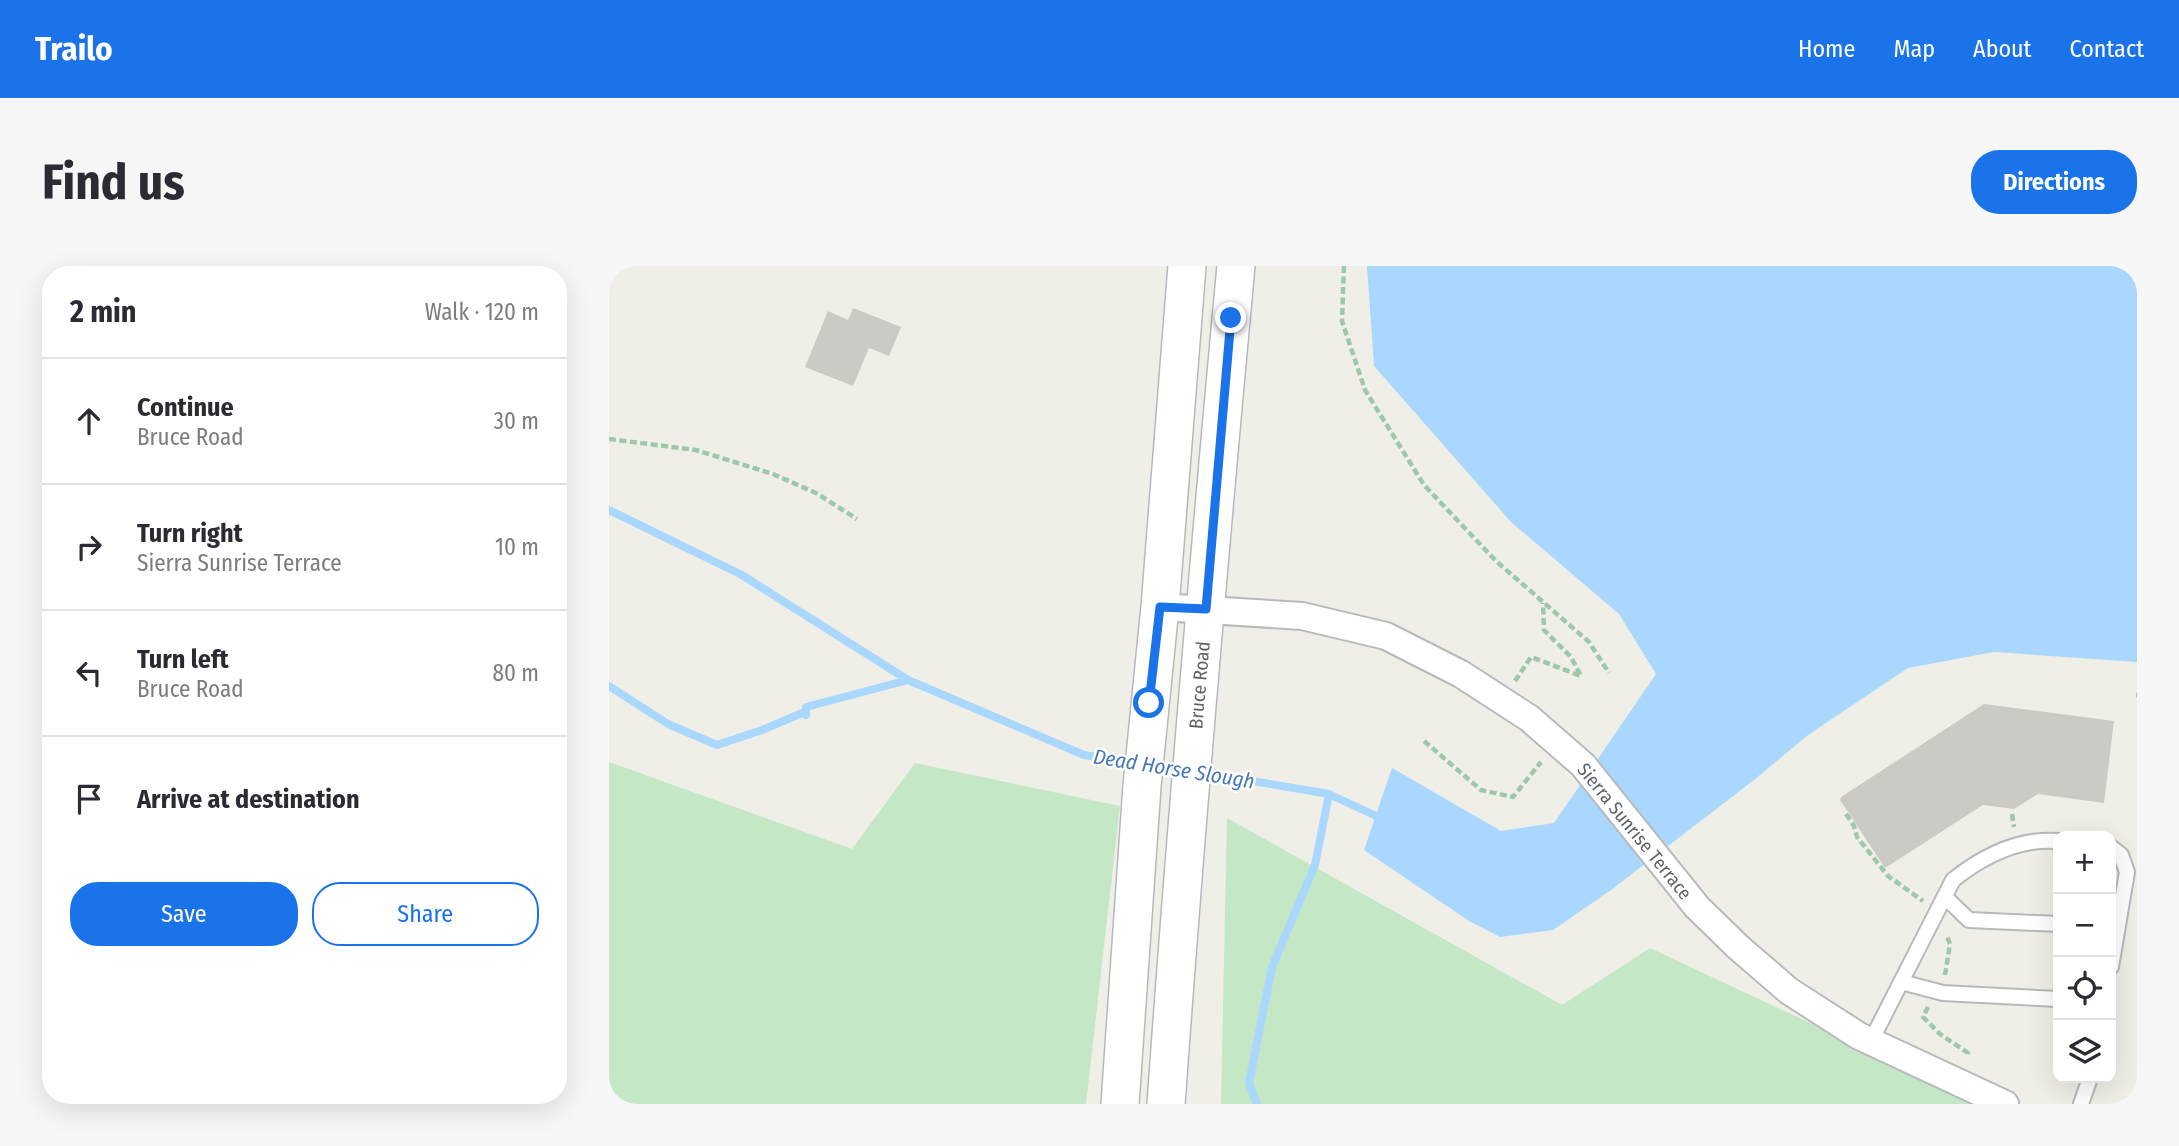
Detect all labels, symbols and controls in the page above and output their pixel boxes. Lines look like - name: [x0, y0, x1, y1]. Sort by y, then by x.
- text: Trailo: [35, 29, 113, 69]
- text: Home: [1798, 35, 1855, 63]
- text: Map: [1893, 35, 1935, 63]
- text: About: [1973, 35, 2031, 63]
- text: Contact: [2069, 35, 2144, 63]
- button: Directions: [1971, 150, 2137, 214]
- text: Find us: [42, 153, 185, 212]
- text: 2 min: [70, 294, 137, 330]
- text: Walk · 120 m: [425, 298, 539, 326]
- route end: [1215, 302, 1246, 333]
- text: Continue: [137, 392, 234, 423]
- icon: ahead: [70, 402, 108, 440]
- text: 30 m: [494, 407, 539, 435]
- text: Bruce Road: [137, 423, 244, 451]
- text: Turn right: [137, 518, 243, 549]
- icon: right: [70, 528, 108, 566]
- text: 10 m: [495, 533, 539, 561]
- text: Sierra Sunrise Terrace: [137, 549, 342, 577]
- street label: Bruce Road: [1184, 640, 1215, 730]
- text: Turn left: [137, 644, 229, 675]
- icon: left: [70, 654, 108, 692]
- text: 80 m: [492, 659, 539, 687]
- text: Bruce Road: [137, 675, 244, 703]
- route start: [1133, 687, 1164, 718]
- water label: Dead Horse Slough: [1092, 743, 1256, 795]
- street label: Sierra Sunrise Terrace: [1572, 758, 1697, 904]
- icon: arrive: [70, 780, 108, 818]
- text: Arrive at destination: [137, 784, 360, 815]
- map controls: [2053, 831, 2116, 1083]
- button: +: [2053, 831, 2116, 894]
- button: Save: [70, 882, 298, 946]
- button: Share: [312, 882, 539, 946]
- button: −: [2053, 894, 2116, 957]
- button: locate: [2053, 957, 2116, 1020]
- button: layers: [2053, 1020, 2116, 1083]

